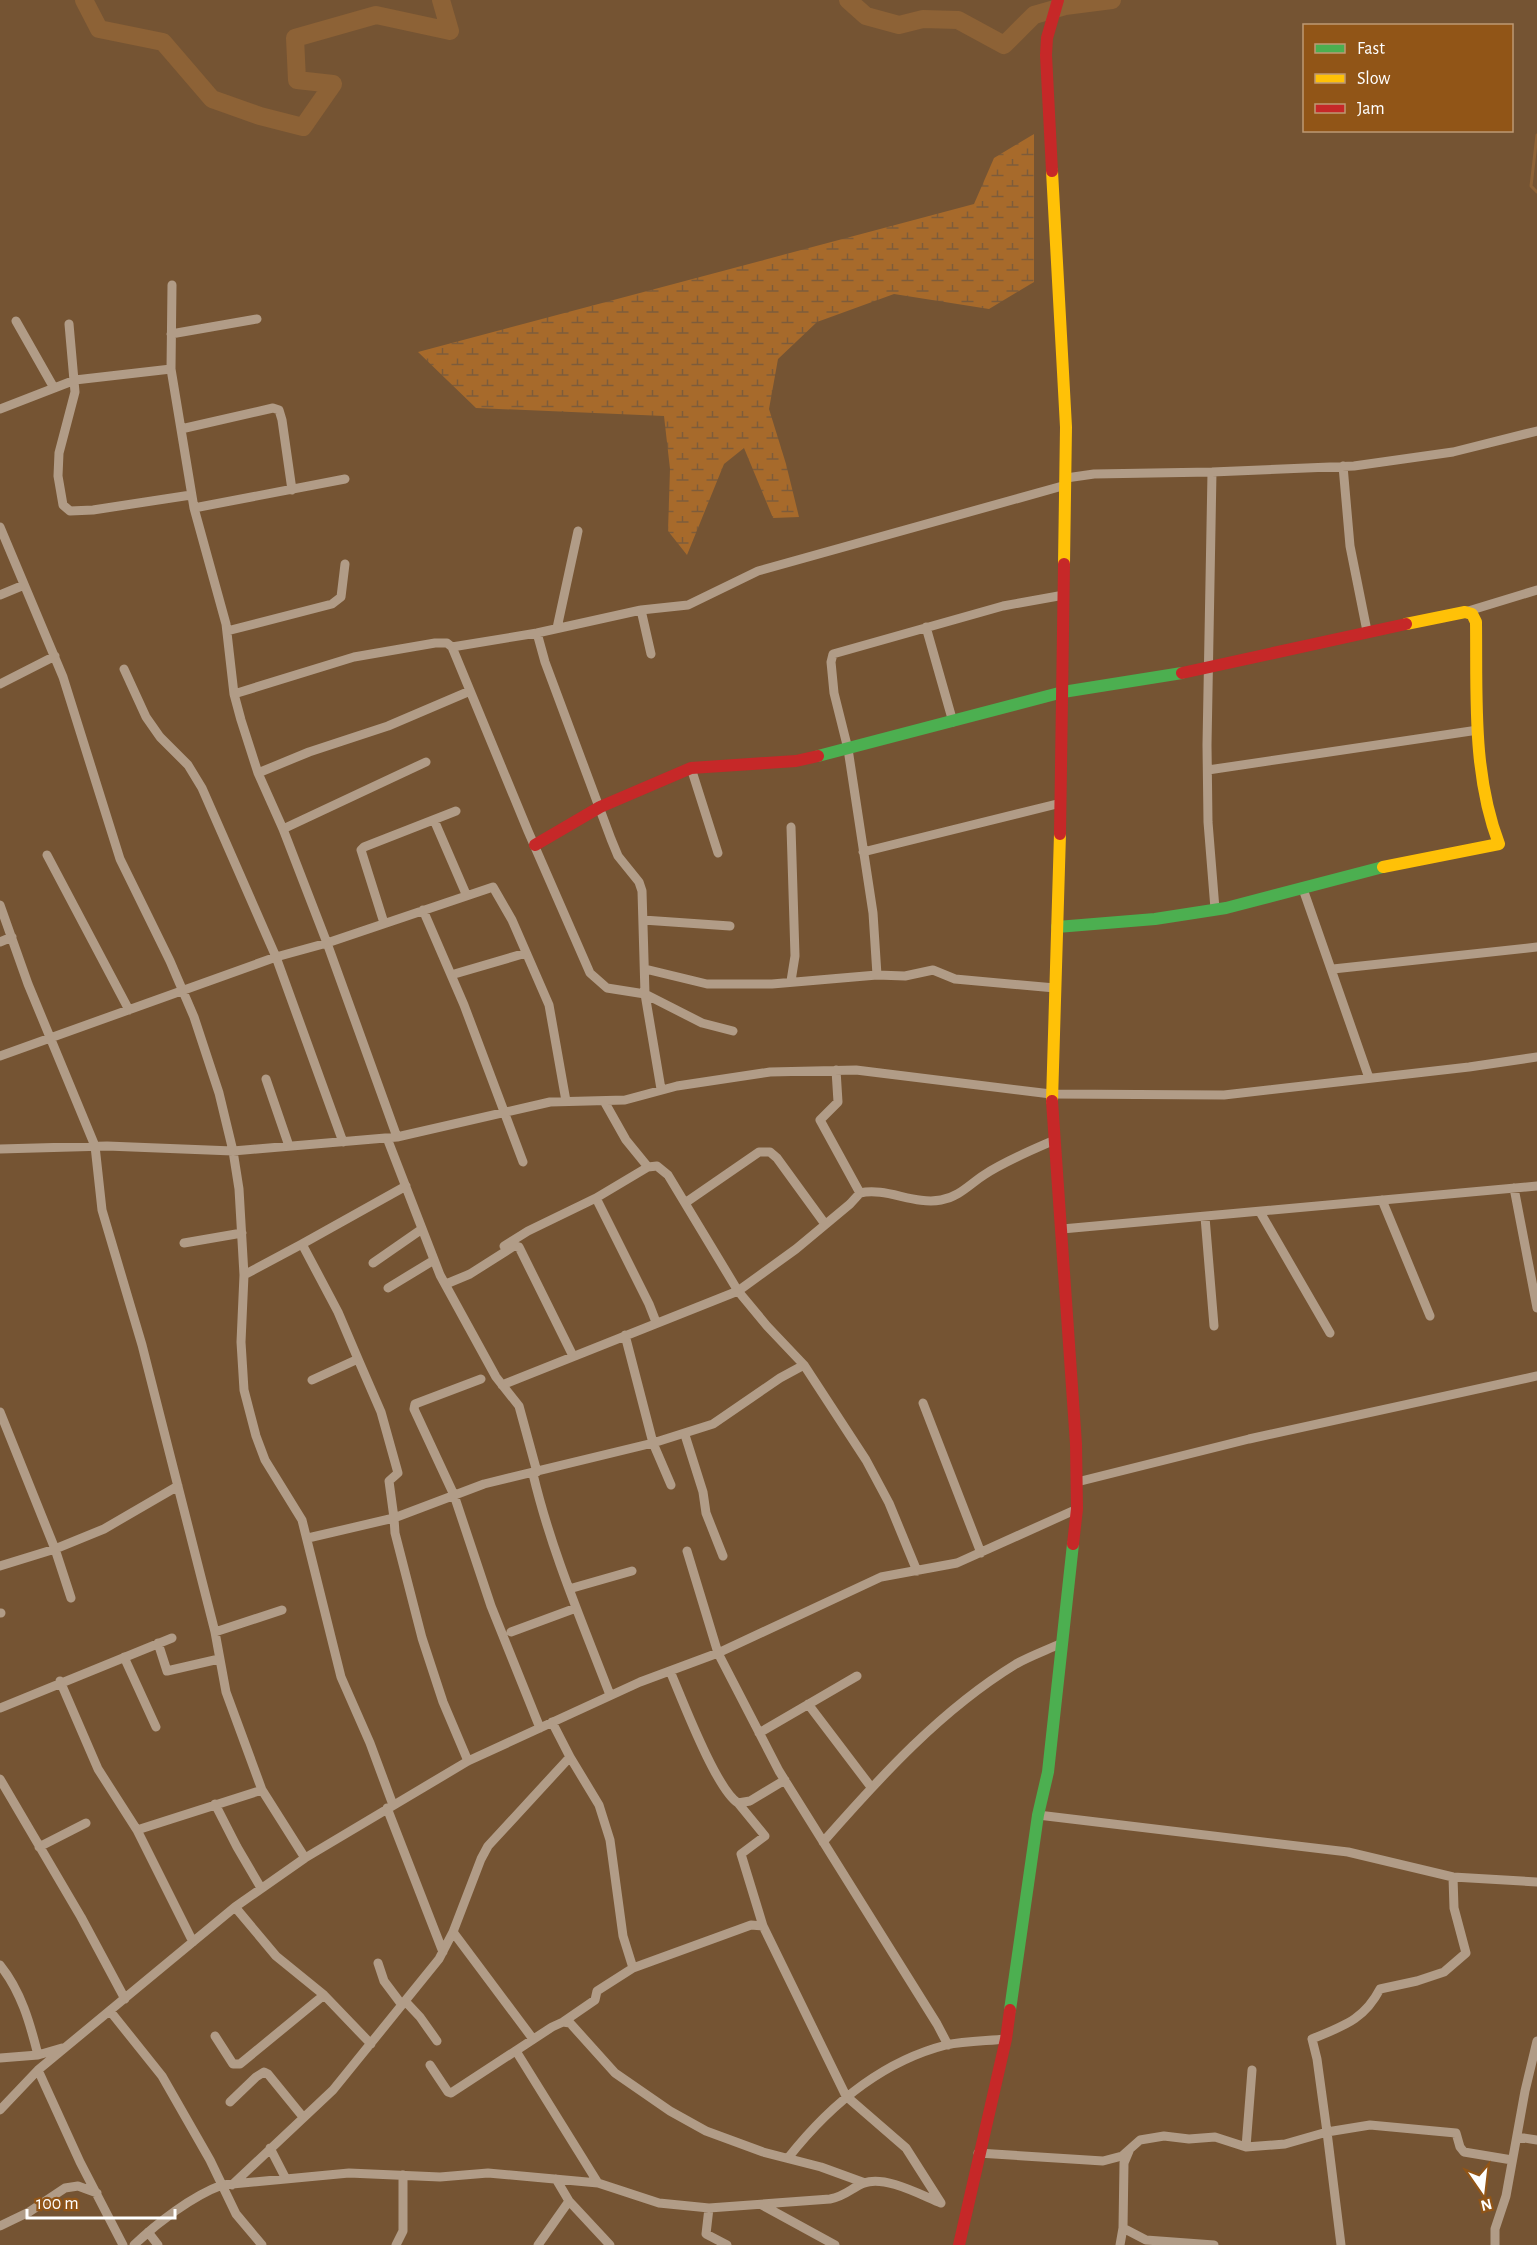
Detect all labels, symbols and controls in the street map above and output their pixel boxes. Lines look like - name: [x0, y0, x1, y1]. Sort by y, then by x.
- legend: [1303, 24, 1513, 132]
- text: Fast: [1357, 40, 1385, 58]
- text: Slow: [1357, 70, 1390, 88]
- text: Jam: [1357, 100, 1385, 118]
- north arrow: [1453, 2161, 1513, 2221]
- scale bar: [27, 2182, 176, 2220]
- text: 100 m: [36, 2195, 79, 2213]
- text: N: [1479, 2195, 1494, 2214]

